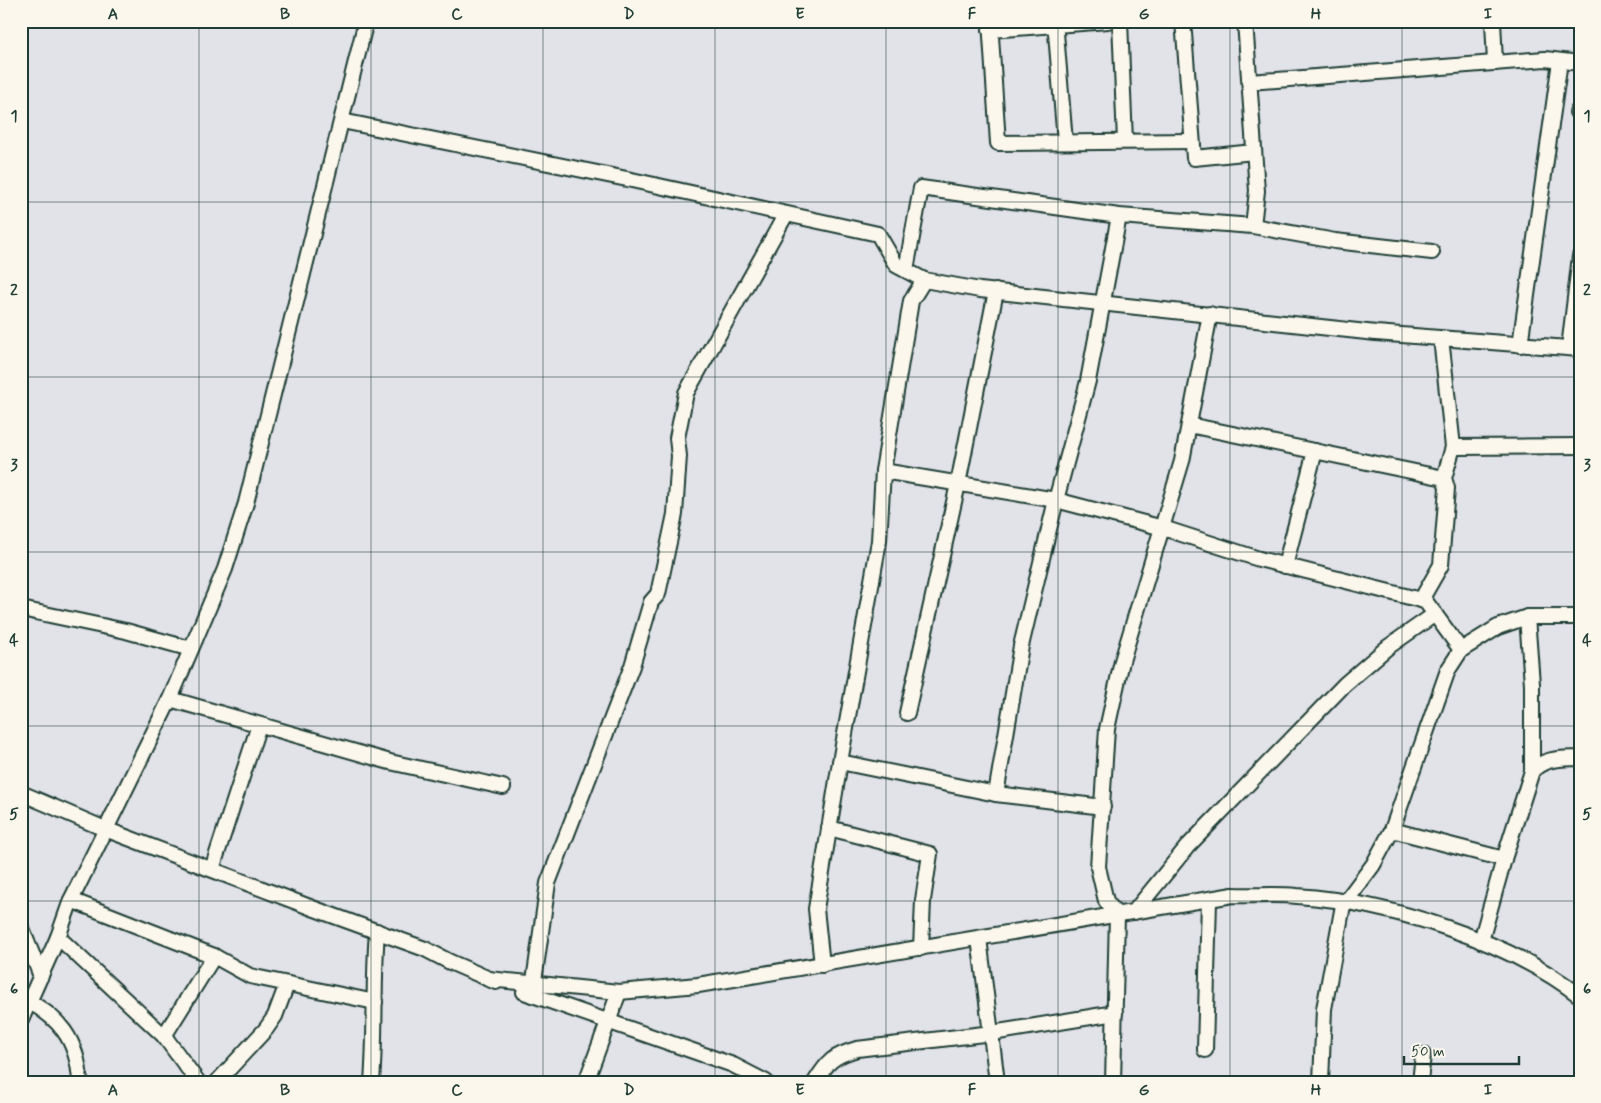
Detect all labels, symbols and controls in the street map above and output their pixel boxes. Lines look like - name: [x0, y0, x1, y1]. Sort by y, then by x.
- text: A: [108, 4, 118, 25]
- text: B: [280, 4, 290, 25]
- text: C: [451, 4, 463, 25]
- text: D: [623, 4, 635, 25]
- text: E: [795, 4, 805, 25]
- text: F: [968, 4, 977, 25]
- text: G: [1139, 4, 1150, 25]
- text: H: [1311, 4, 1322, 25]
- text: I: [1484, 4, 1493, 25]
- text: 1: [10, 106, 18, 127]
- text: 1: [1583, 106, 1591, 127]
- text: 2: [10, 280, 18, 301]
- text: 2: [1583, 280, 1591, 301]
- text: 3: [10, 455, 18, 476]
- text: 3: [1583, 455, 1591, 476]
- text: 4: [9, 630, 19, 651]
- text: 4: [1582, 630, 1592, 651]
- text: 5: [9, 804, 19, 825]
- text: 5: [1582, 804, 1592, 825]
- text: 6: [10, 979, 18, 1000]
- text: 6: [1583, 979, 1591, 1000]
- scale bar: [1404, 1033, 1518, 1065]
- text: 50 m: [1411, 1042, 1445, 1062]
- text: A: [108, 1080, 118, 1101]
- text: B: [280, 1080, 290, 1101]
- text: C: [451, 1080, 463, 1101]
- text: D: [623, 1080, 635, 1101]
- text: E: [795, 1080, 805, 1101]
- text: F: [968, 1080, 977, 1101]
- text: G: [1139, 1080, 1150, 1101]
- text: H: [1311, 1080, 1322, 1101]
- text: I: [1484, 1080, 1493, 1101]

